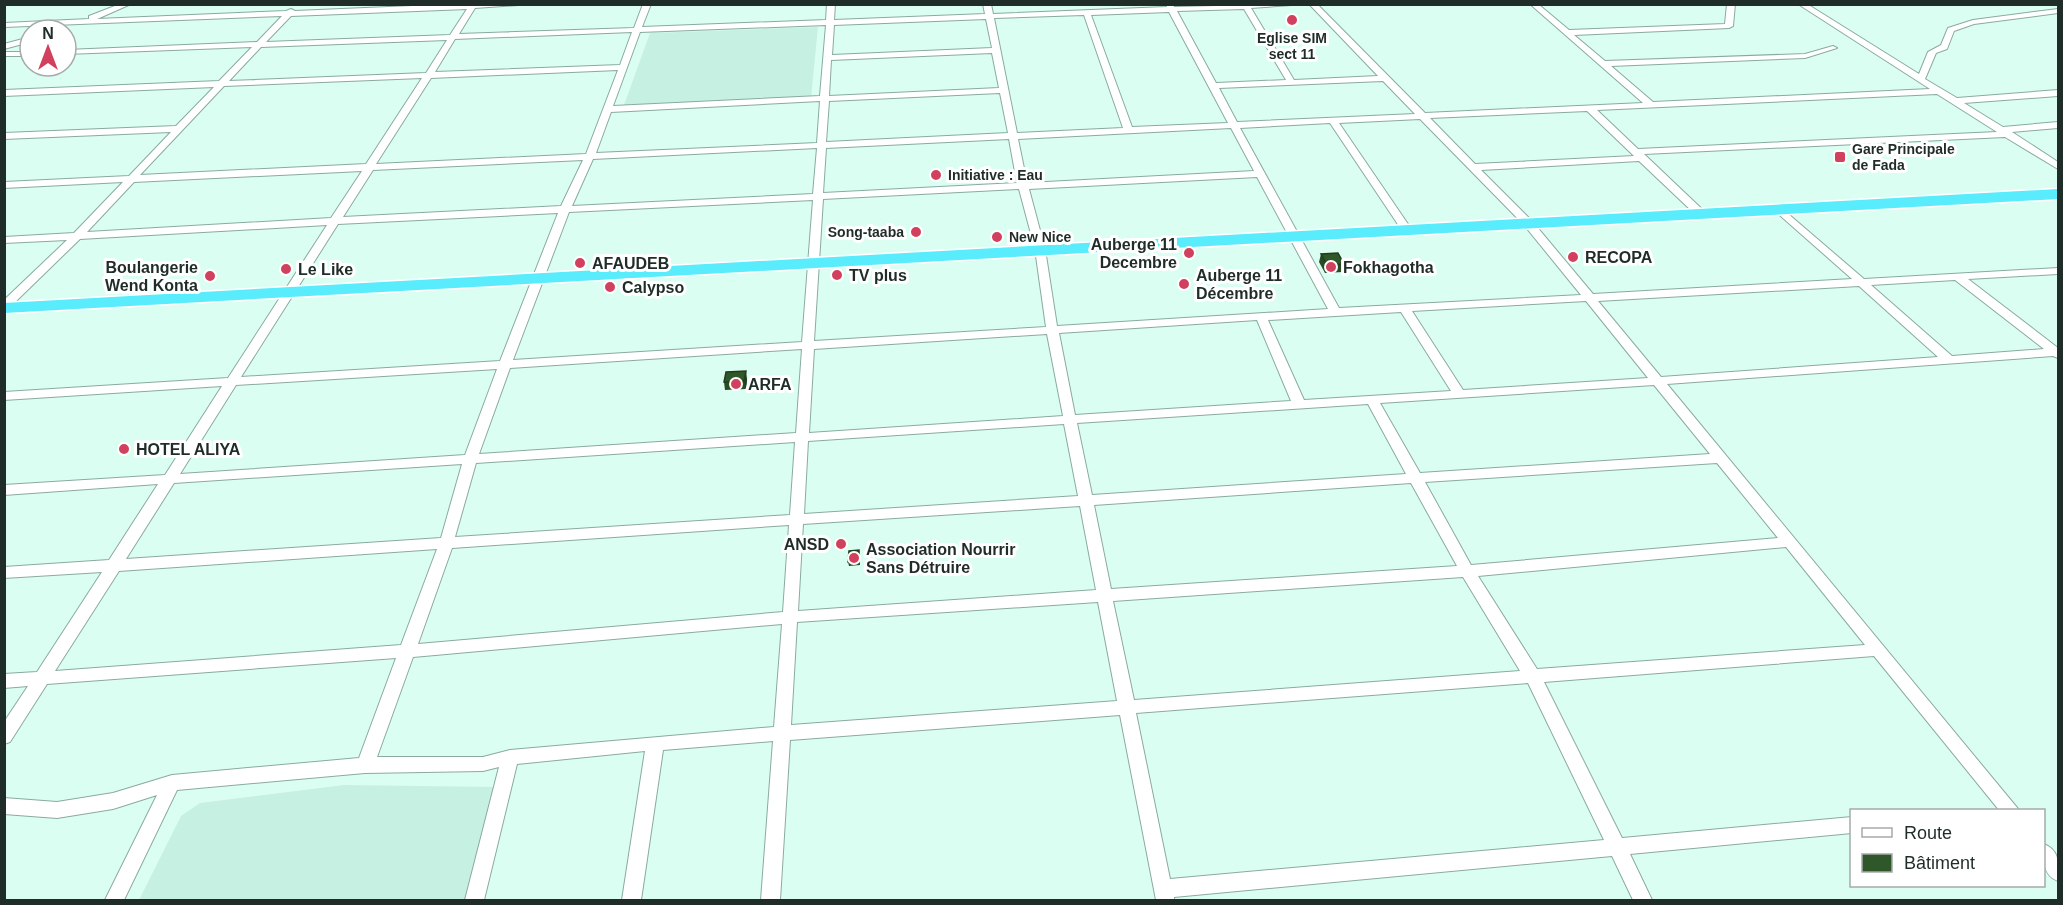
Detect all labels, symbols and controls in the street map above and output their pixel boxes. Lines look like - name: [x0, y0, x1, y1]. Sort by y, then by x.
- marker: Eglise SIM sect 11: [1285, 13, 1299, 27]
- north arrow: [18, 18, 78, 78]
- text: N: [42, 25, 54, 42]
- place label: Eglise SIM sect 11: [1257, 30, 1327, 62]
- place label: Gare Principale de Fada: [1852, 141, 1955, 173]
- marker: Gare Principale de Fada: [1833, 150, 1847, 164]
- place label: Initiative : Eau: [948, 167, 1043, 183]
- marker: Initiative : Eau: [929, 168, 943, 182]
- place label: Song-taaba: [828, 224, 904, 240]
- marker: Song-taaba: [909, 225, 923, 239]
- place label: New Nice: [1009, 229, 1071, 245]
- marker: New Nice: [990, 230, 1004, 244]
- place label: Auberge 11 Decembre: [1091, 236, 1177, 271]
- marker: Auberge 11 Decembre: [1182, 246, 1196, 260]
- place label: RECOPA: [1585, 249, 1653, 266]
- marker: RECOPA: [1566, 250, 1580, 264]
- place label: AFAUDEB: [592, 255, 669, 272]
- marker: AFAUDEB: [573, 256, 587, 270]
- place label: Boulangerie Wend Konta: [105, 259, 198, 294]
- place label: Fokhagotha: [1343, 259, 1434, 276]
- marker: Fokhagotha: [1324, 260, 1338, 274]
- place label: Le Like: [298, 261, 353, 278]
- marker: Le Like: [279, 262, 293, 276]
- place label: TV plus: [849, 267, 907, 284]
- place label: Auberge 11 Décembre: [1196, 267, 1282, 302]
- marker: TV plus: [830, 268, 844, 282]
- marker: Boulangerie Wend Konta: [203, 269, 217, 283]
- marker: Auberge 11 Décembre: [1177, 277, 1191, 291]
- place label: Calypso: [622, 279, 684, 296]
- marker: Calypso: [603, 280, 617, 294]
- place label: ARFA: [748, 376, 792, 393]
- marker: ARFA: [729, 377, 743, 391]
- place label: HOTEL ALIYA: [136, 441, 241, 458]
- marker: HOTEL ALIYA: [117, 442, 131, 456]
- place label: ANSD: [784, 536, 829, 553]
- marker: ANSD: [834, 537, 848, 551]
- place label: Association Nourrir Sans Détruire: [866, 541, 1015, 576]
- marker: Association Nourrir Sans Détruire: [847, 551, 861, 565]
- legend: [1850, 809, 2045, 887]
- text: Route: [1904, 823, 1952, 843]
- text: Bâtiment: [1904, 853, 1975, 873]

